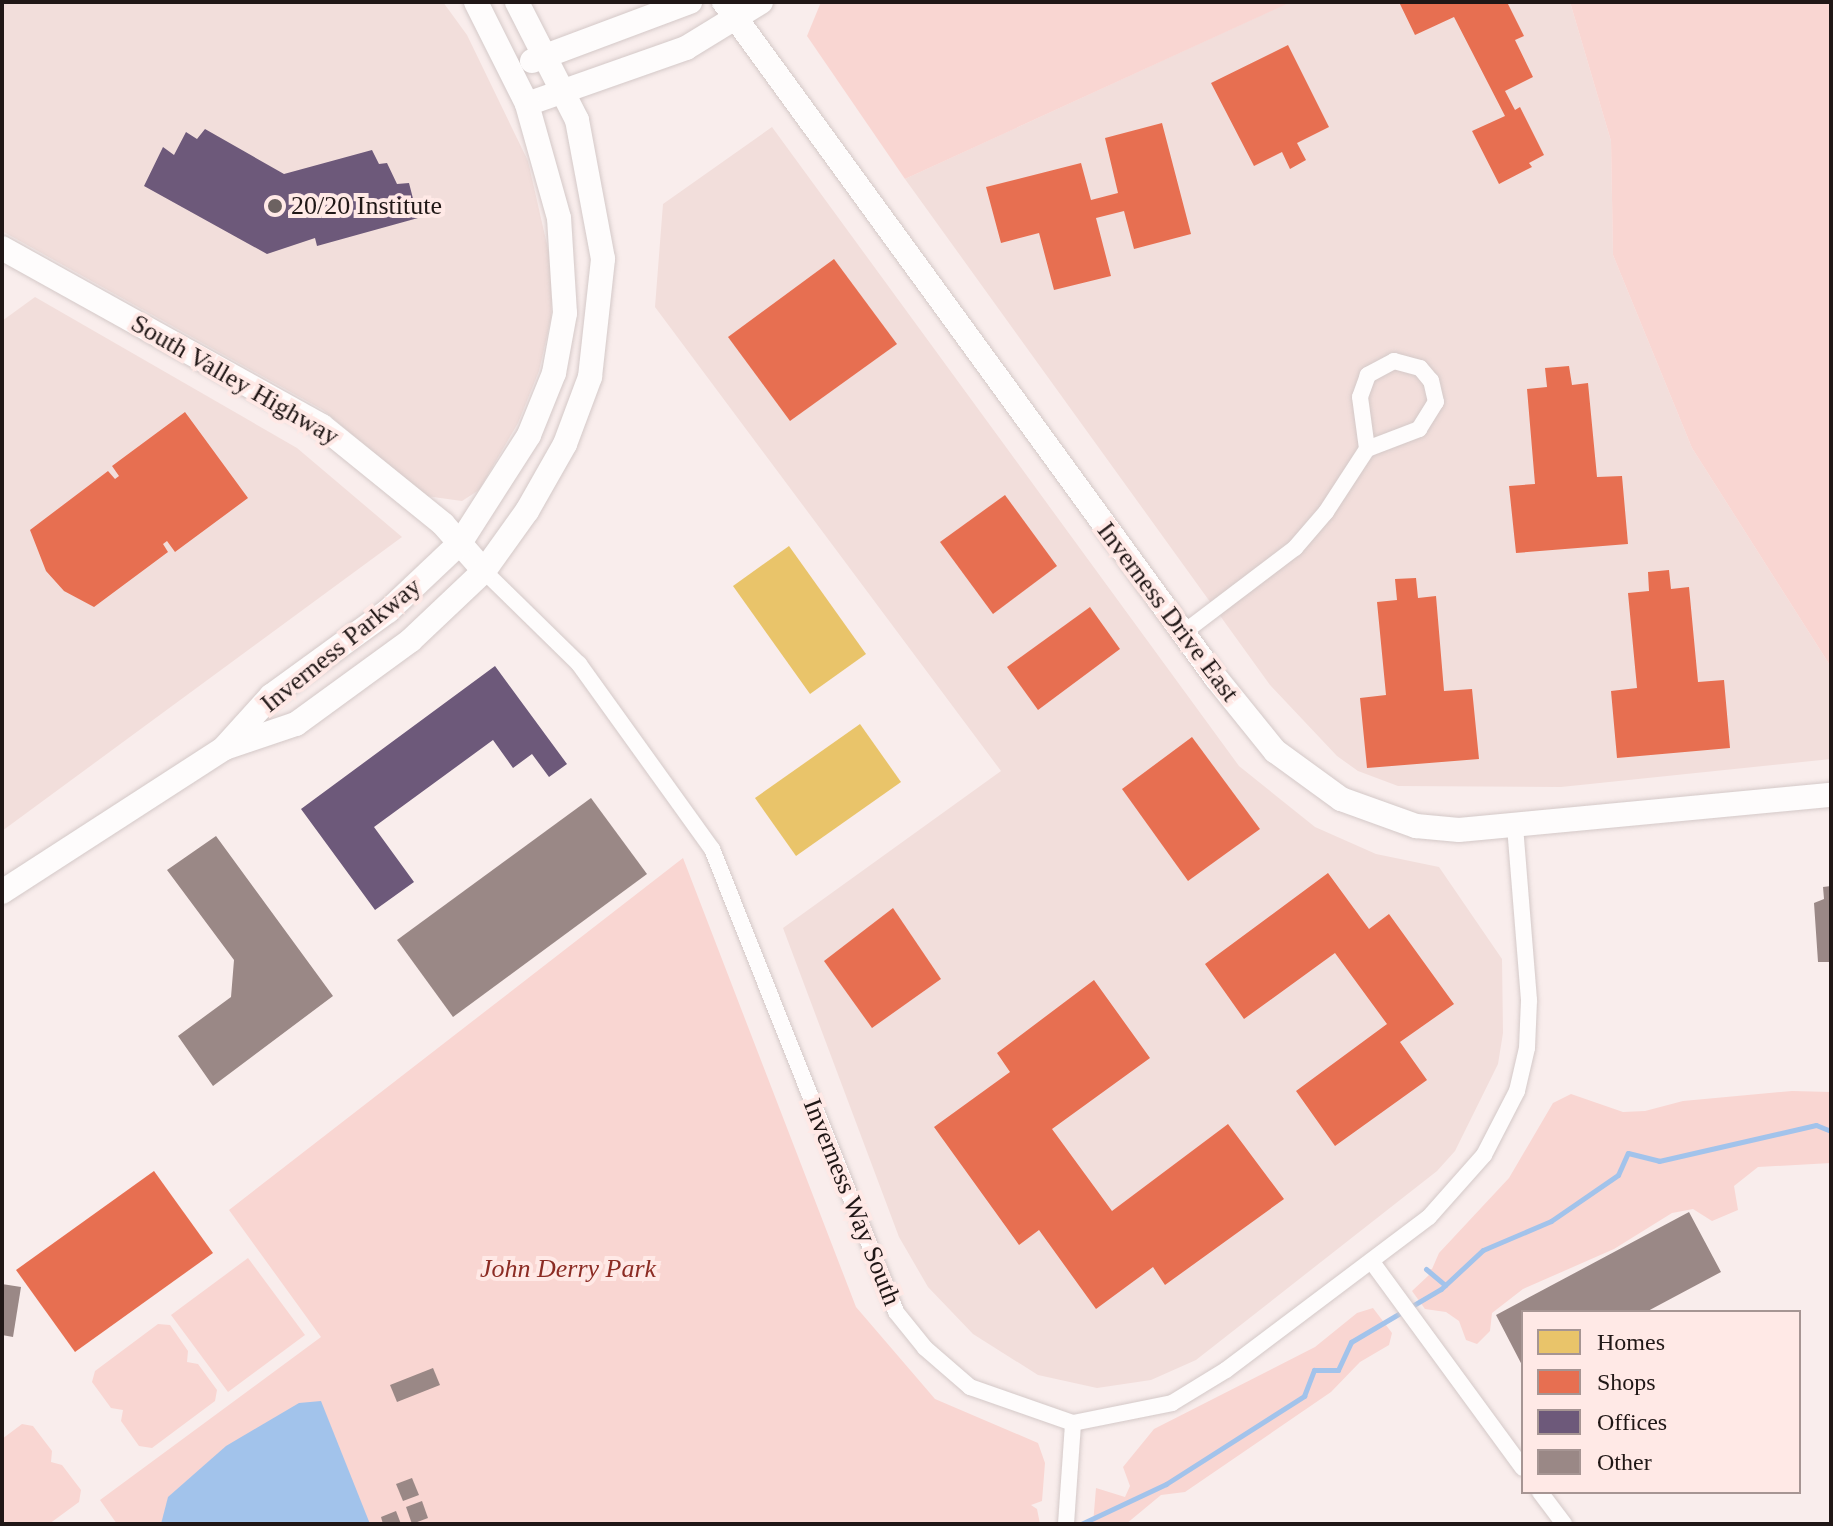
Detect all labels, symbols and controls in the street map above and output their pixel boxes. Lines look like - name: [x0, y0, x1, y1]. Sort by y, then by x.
- place label: 20/20 Institute: [291, 190, 442, 222]
- marker: 20/20 Institute: [266, 197, 284, 215]
- street label: South Valley Highway: [125, 308, 345, 452]
- street label: Inverness Drive East: [1090, 516, 1246, 708]
- street label: Inverness Parkway: [255, 571, 427, 719]
- street label: Inverness Way South: [796, 1094, 908, 1310]
- park label: John Derry Park: [480, 1253, 656, 1285]
- legend: [1521, 1310, 1801, 1494]
- text: Homes: [1597, 1329, 1665, 1355]
- text: Shops: [1597, 1369, 1656, 1395]
- text: Offices: [1597, 1409, 1667, 1435]
- text: Other: [1597, 1449, 1652, 1475]

